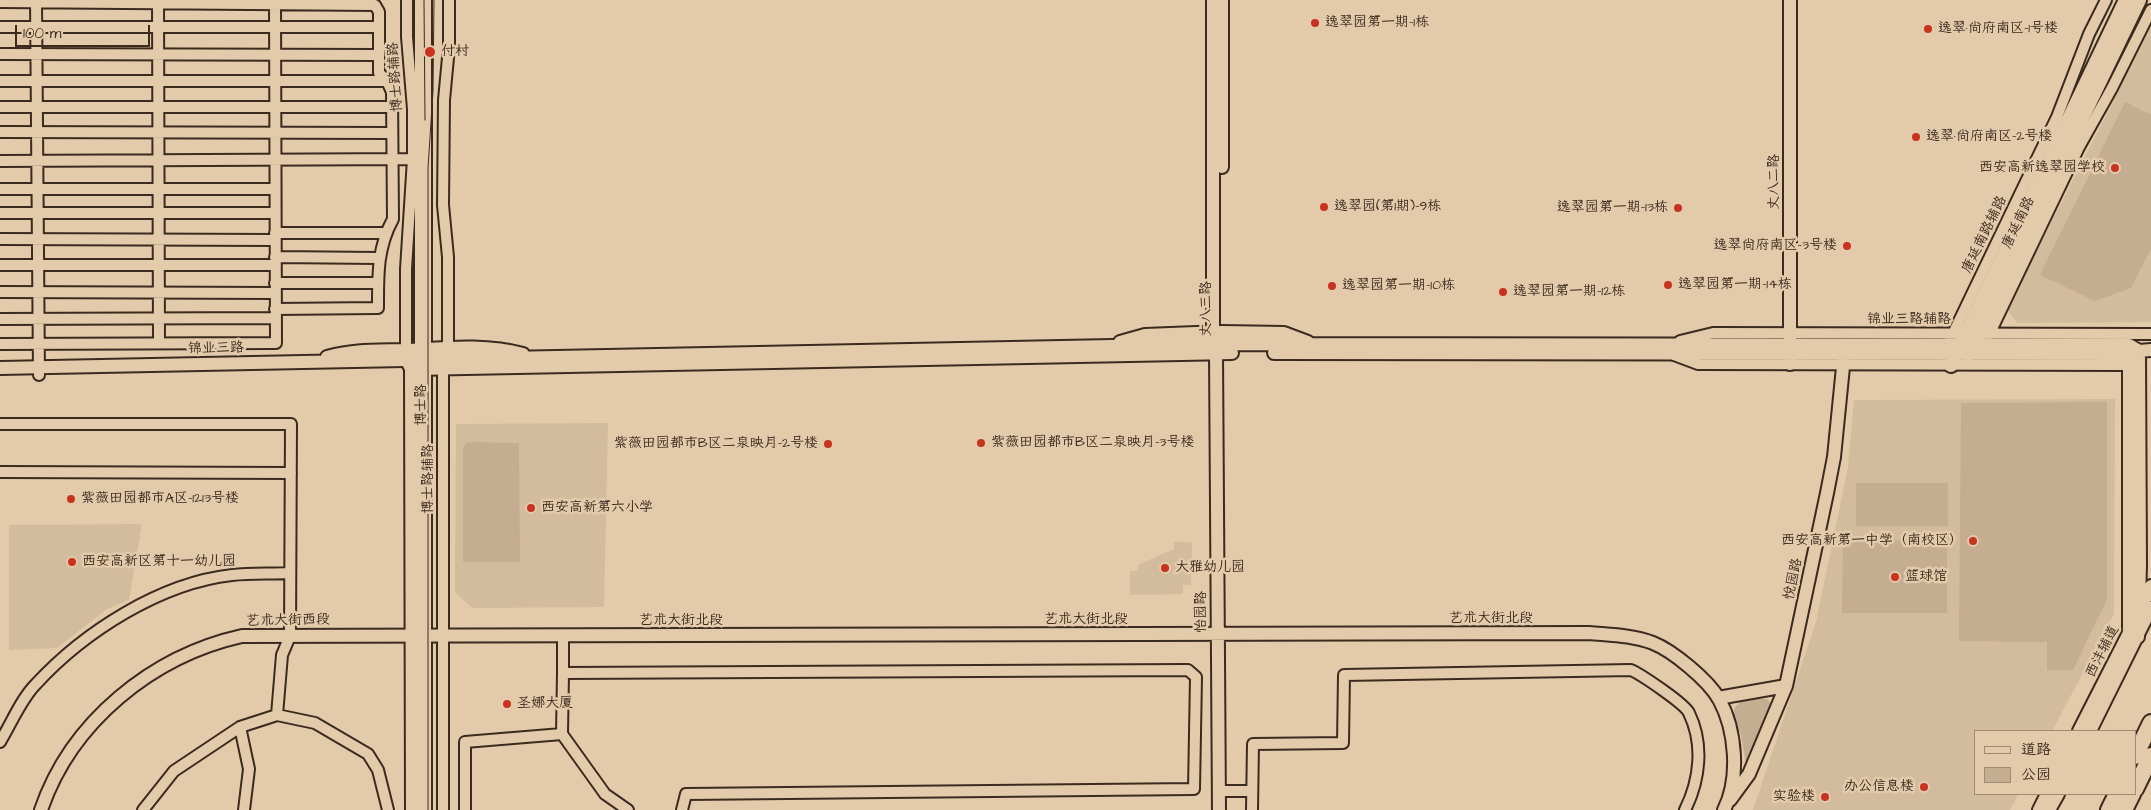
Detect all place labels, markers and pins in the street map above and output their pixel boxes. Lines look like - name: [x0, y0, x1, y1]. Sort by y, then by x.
- place label: 逸翠园第一期-1栋: [1325, 15, 1429, 31]
- marker: 逸翠园第一期-1栋: [1309, 17, 1321, 29]
- place label: 逸翠·尚府南区-1号楼: [1938, 21, 2058, 37]
- marker: 逸翠·尚府南区-1号楼: [1922, 23, 1934, 35]
- place label: 付村: [441, 44, 469, 60]
- marker: 付村: [423, 45, 437, 59]
- place label: 逸翠·尚府南区-2号楼: [1926, 129, 2052, 145]
- marker: 逸翠·尚府南区-2号楼: [1910, 131, 1922, 143]
- place label: 西安高新逸翠园学校: [1979, 160, 2105, 176]
- marker: 西安高新逸翠园学校: [2109, 162, 2121, 174]
- place label: 逸翠园(第1期)-9栋: [1334, 199, 1441, 215]
- place label: 逸翠园第一期-13栋: [1557, 200, 1668, 216]
- marker: 逸翠园(第1期)-9栋: [1318, 201, 1330, 213]
- marker: 逸翠园第一期-13栋: [1672, 202, 1684, 214]
- place label: 逸翠尚府南区-3号楼: [1714, 238, 1837, 254]
- marker: 逸翠尚府南区-3号楼: [1841, 240, 1853, 252]
- place label: 逸翠园第一期-14栋: [1678, 277, 1792, 293]
- place label: 逸翠园第一期-10栋: [1342, 278, 1455, 294]
- marker: 逸翠园第一期-14栋: [1662, 279, 1674, 291]
- marker: 逸翠园第一期-10栋: [1326, 280, 1338, 292]
- place label: 逸翠园第一期-12栋: [1513, 284, 1625, 300]
- marker: 逸翠园第一期-12栋: [1497, 286, 1509, 298]
- place label: 紫薇田园都市B区二泉映月-3号楼: [991, 435, 1194, 451]
- place label: 紫薇田园都市B区二泉映月-2号楼: [614, 436, 818, 452]
- marker: 紫薇田园都市B区二泉映月-3号楼: [975, 437, 987, 449]
- marker: 紫薇田园都市B区二泉映月-2号楼: [822, 438, 834, 450]
- place label: 紫薇田园都市A区-1213号楼: [81, 491, 239, 507]
- marker: 紫薇田园都市A区-1213号楼: [65, 493, 77, 505]
- place label: 西安高新第六小学: [541, 500, 653, 516]
- marker: 西安高新第六小学: [525, 502, 537, 514]
- place label: 西安高新第一中学（南校区）: [1781, 533, 1963, 549]
- marker: 西安高新第一中学（南校区）: [1967, 535, 1979, 547]
- place label: 西安高新区第十一幼儿园: [82, 554, 236, 570]
- marker: 西安高新区第十一幼儿园: [66, 556, 78, 568]
- place label: 大雅幼儿园: [1175, 560, 1245, 576]
- marker: 大雅幼儿园: [1159, 562, 1171, 574]
- place label: 篮球馆: [1905, 569, 1947, 585]
- marker: 篮球馆: [1889, 571, 1901, 583]
- place label: 圣娜大厦: [517, 696, 573, 712]
- marker: 圣娜大厦: [501, 698, 513, 710]
- place label: 办公信息楼: [1844, 779, 1914, 795]
- marker: 办公信息楼: [1918, 781, 1930, 793]
- place label: 实验楼: [1773, 789, 1815, 805]
- marker: 实验楼: [1819, 791, 1831, 803]

